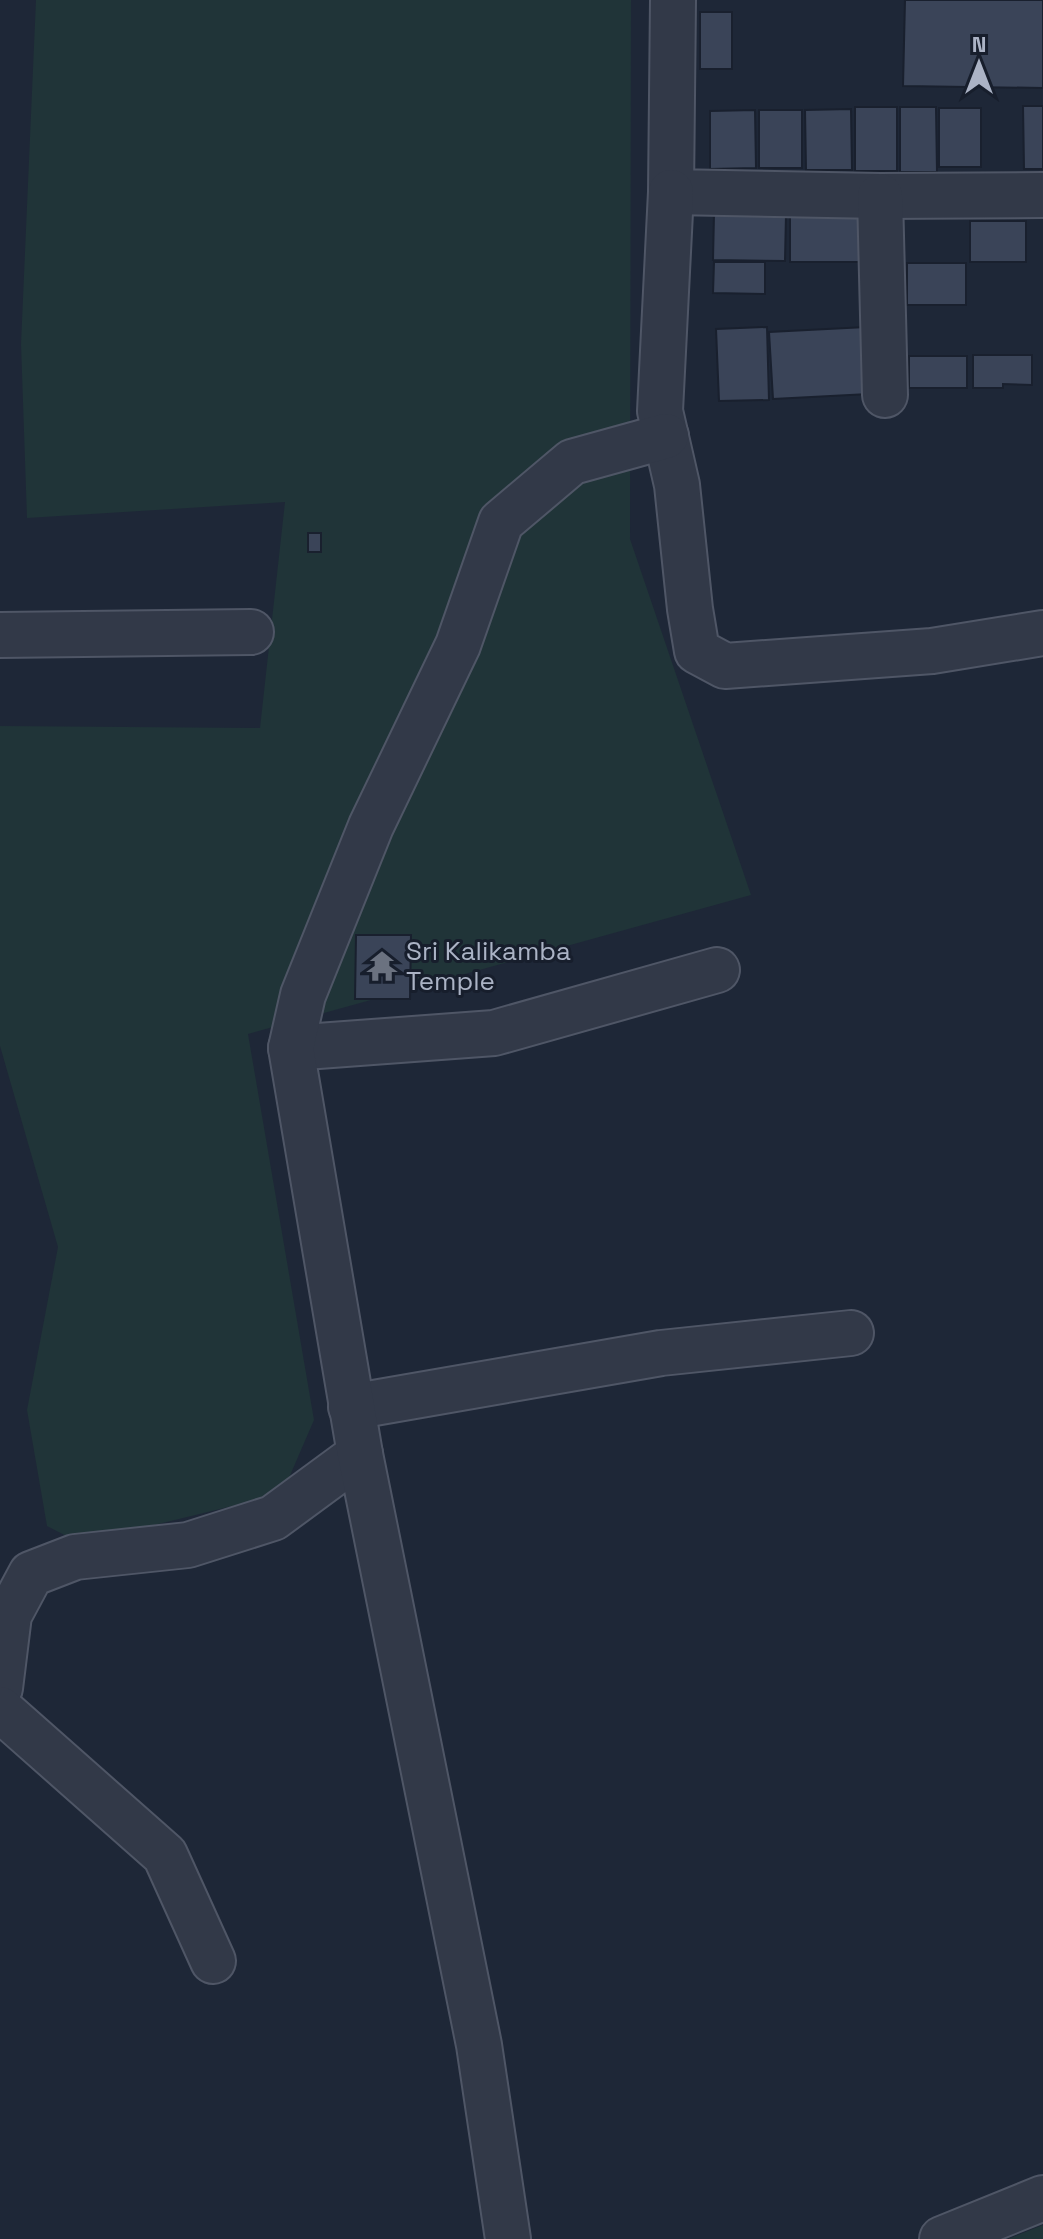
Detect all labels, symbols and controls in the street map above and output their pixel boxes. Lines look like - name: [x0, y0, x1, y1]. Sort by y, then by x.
- north arrow: [939, 24, 1019, 104]
- text: N: [972, 30, 986, 58]
- place label: Sri Kalikamba Temple: [406, 934, 571, 998]
- temple icon: Sri Kalikamba Temple: [365, 949, 399, 983]

